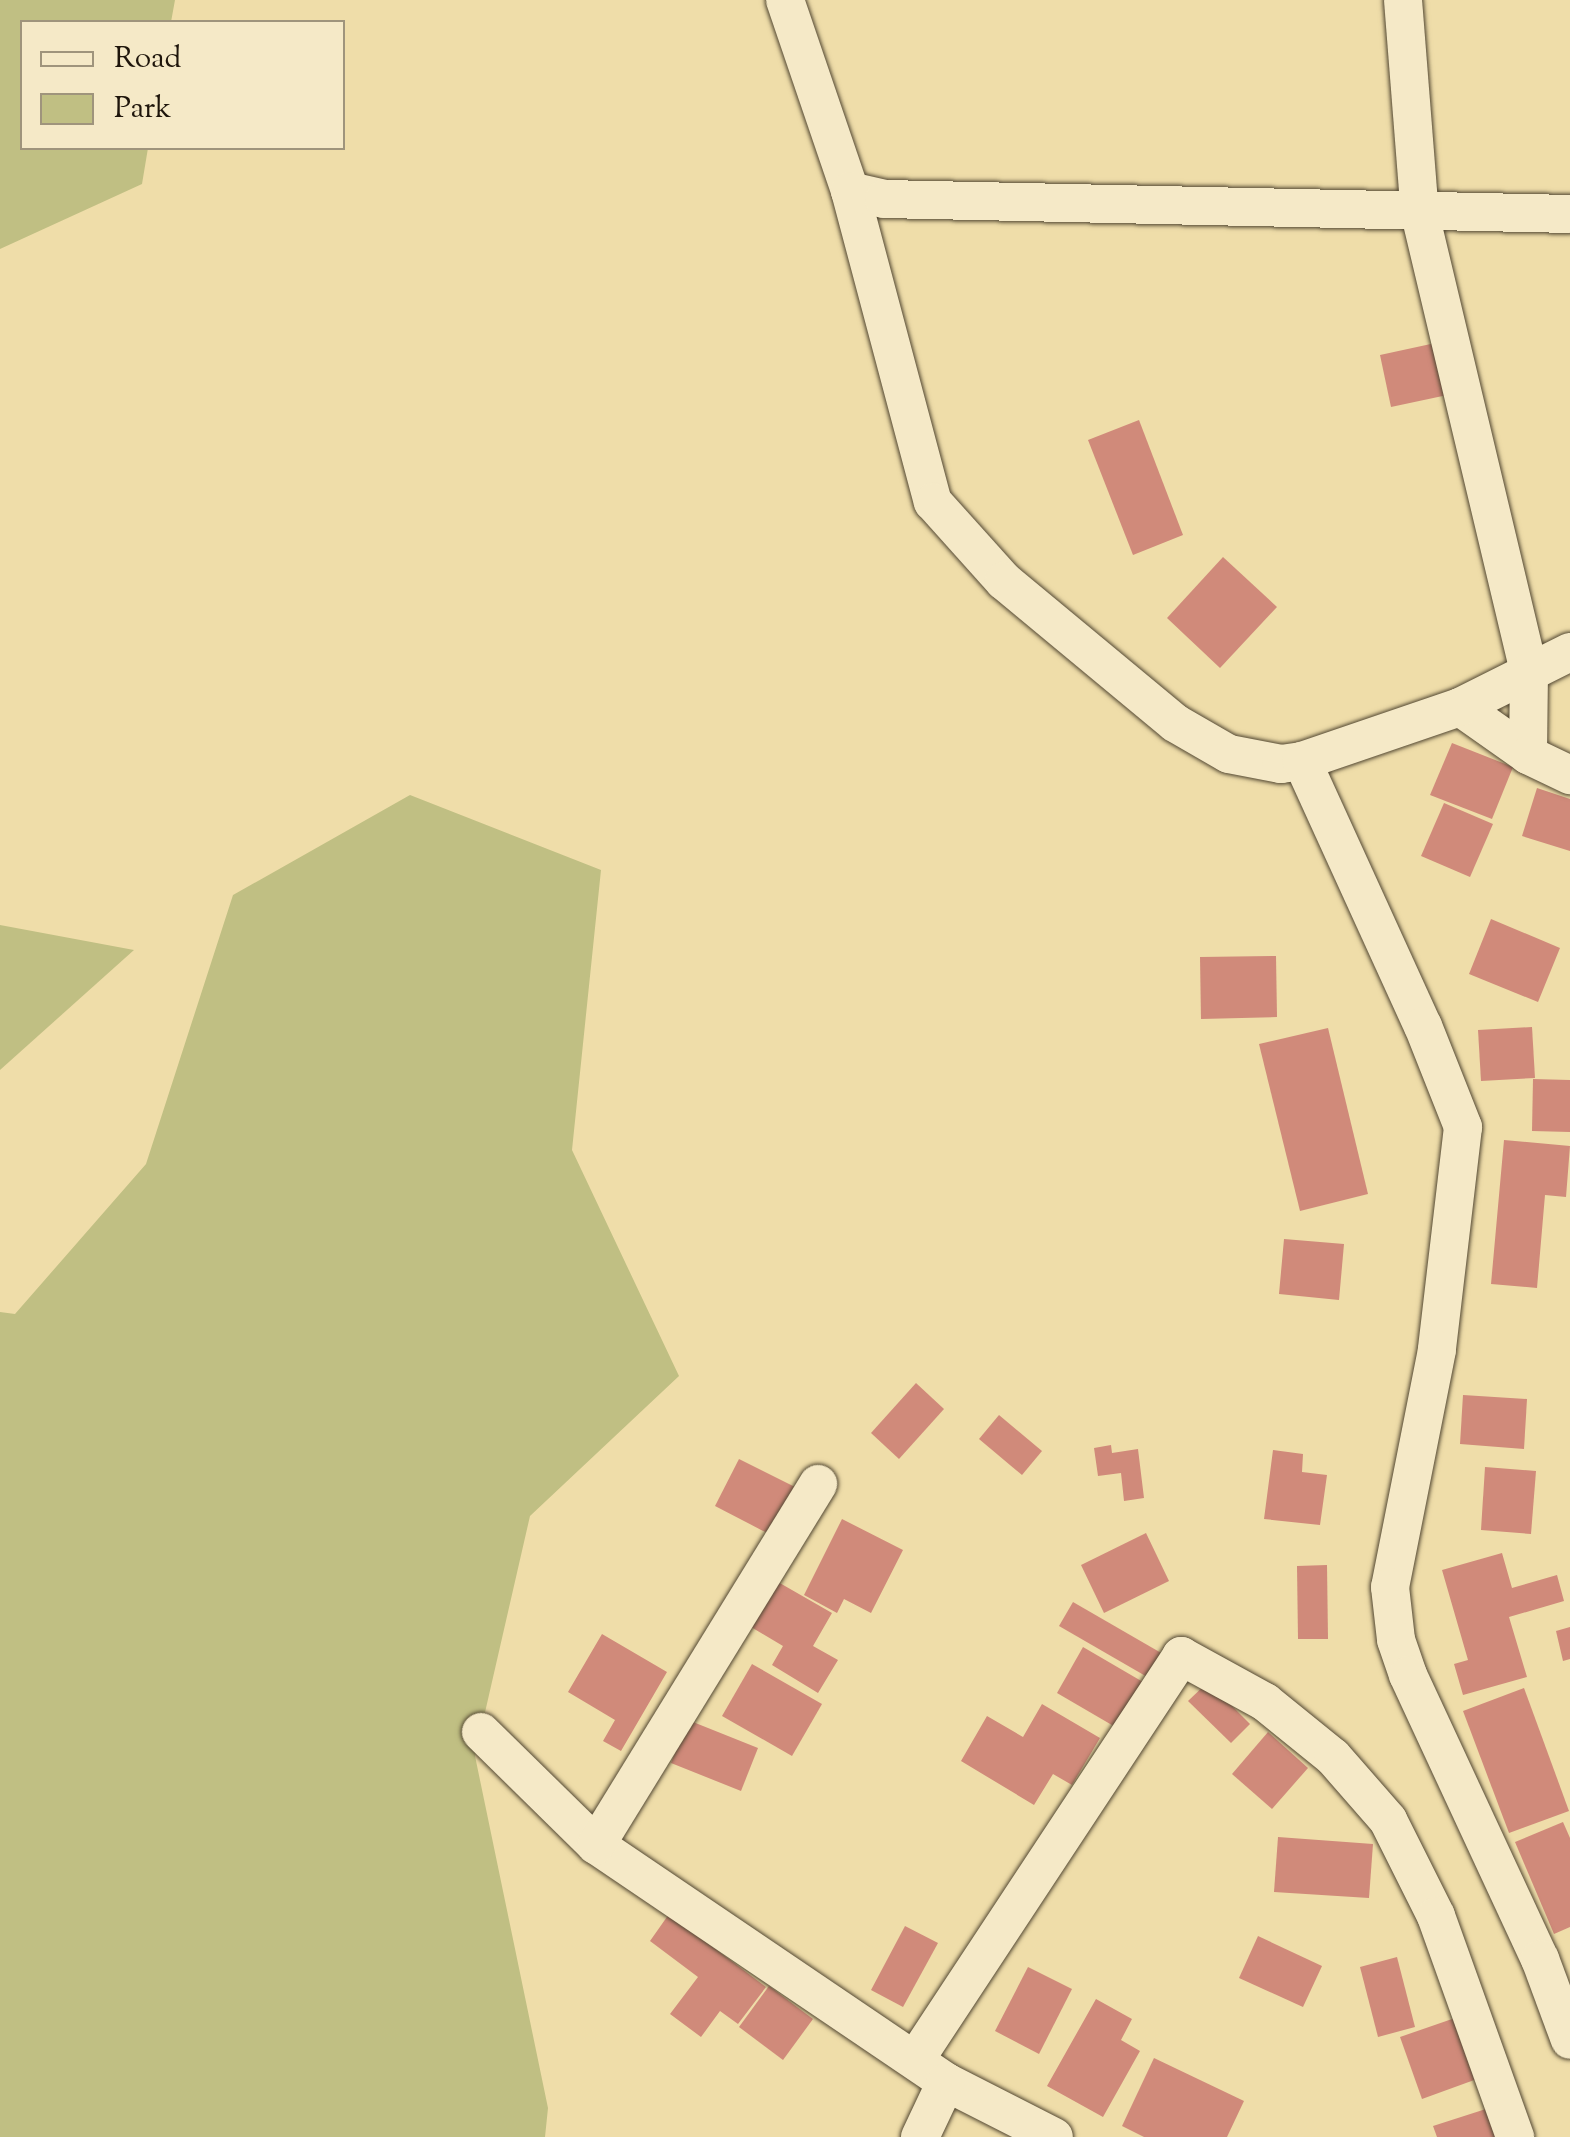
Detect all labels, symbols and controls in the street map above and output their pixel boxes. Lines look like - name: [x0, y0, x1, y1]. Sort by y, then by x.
- legend: [20, 20, 345, 150]
- text: Road: [114, 38, 181, 81]
- text: Park: [114, 88, 171, 131]

